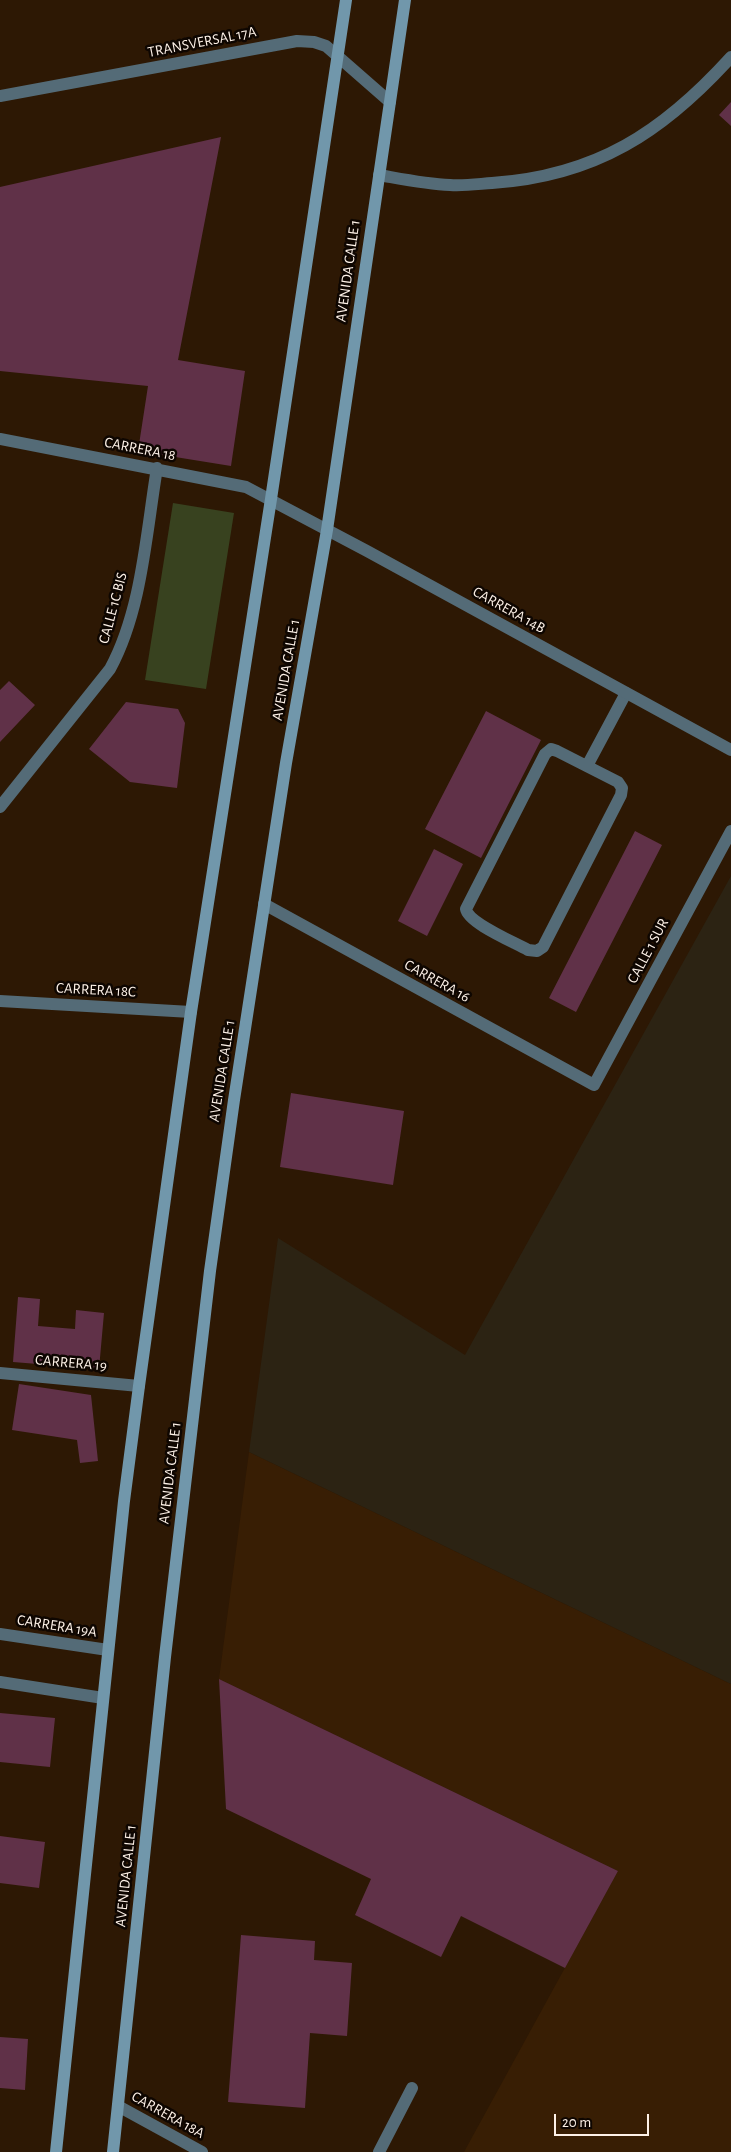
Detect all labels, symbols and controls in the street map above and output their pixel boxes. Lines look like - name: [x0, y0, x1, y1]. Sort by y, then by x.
- street label: TRANSVERSAL 17A: [146, 23, 258, 61]
- street label: AVENIDA CALLE 1: [332, 219, 364, 323]
- street label: CARRERA 18: [103, 433, 177, 465]
- street label: CALLE 1C BIS: [95, 570, 131, 646]
- street label: CARRERA 14B: [470, 583, 548, 637]
- street label: AVENIDA CALLE 1: [268, 618, 304, 722]
- street label: CALLE 1 SUR: [623, 915, 673, 987]
- street label: CARRERA 16: [401, 956, 473, 1006]
- street label: CARRERA 18C: [56, 979, 136, 1001]
- street label: AVENIDA CALLE 1: [205, 1019, 239, 1123]
- street label: CARRERA 19: [34, 1351, 108, 1375]
- street label: AVENIDA CALLE 1: [155, 1421, 185, 1525]
- street label: CARRERA 19A: [16, 1611, 98, 1641]
- street label: AVENIDA CALLE 1: [112, 1824, 140, 1928]
- street label: CARRERA 18A: [128, 2088, 208, 2142]
- scale bar: [556, 2104, 651, 2136]
- text: 20 m: [562, 2115, 591, 2130]

